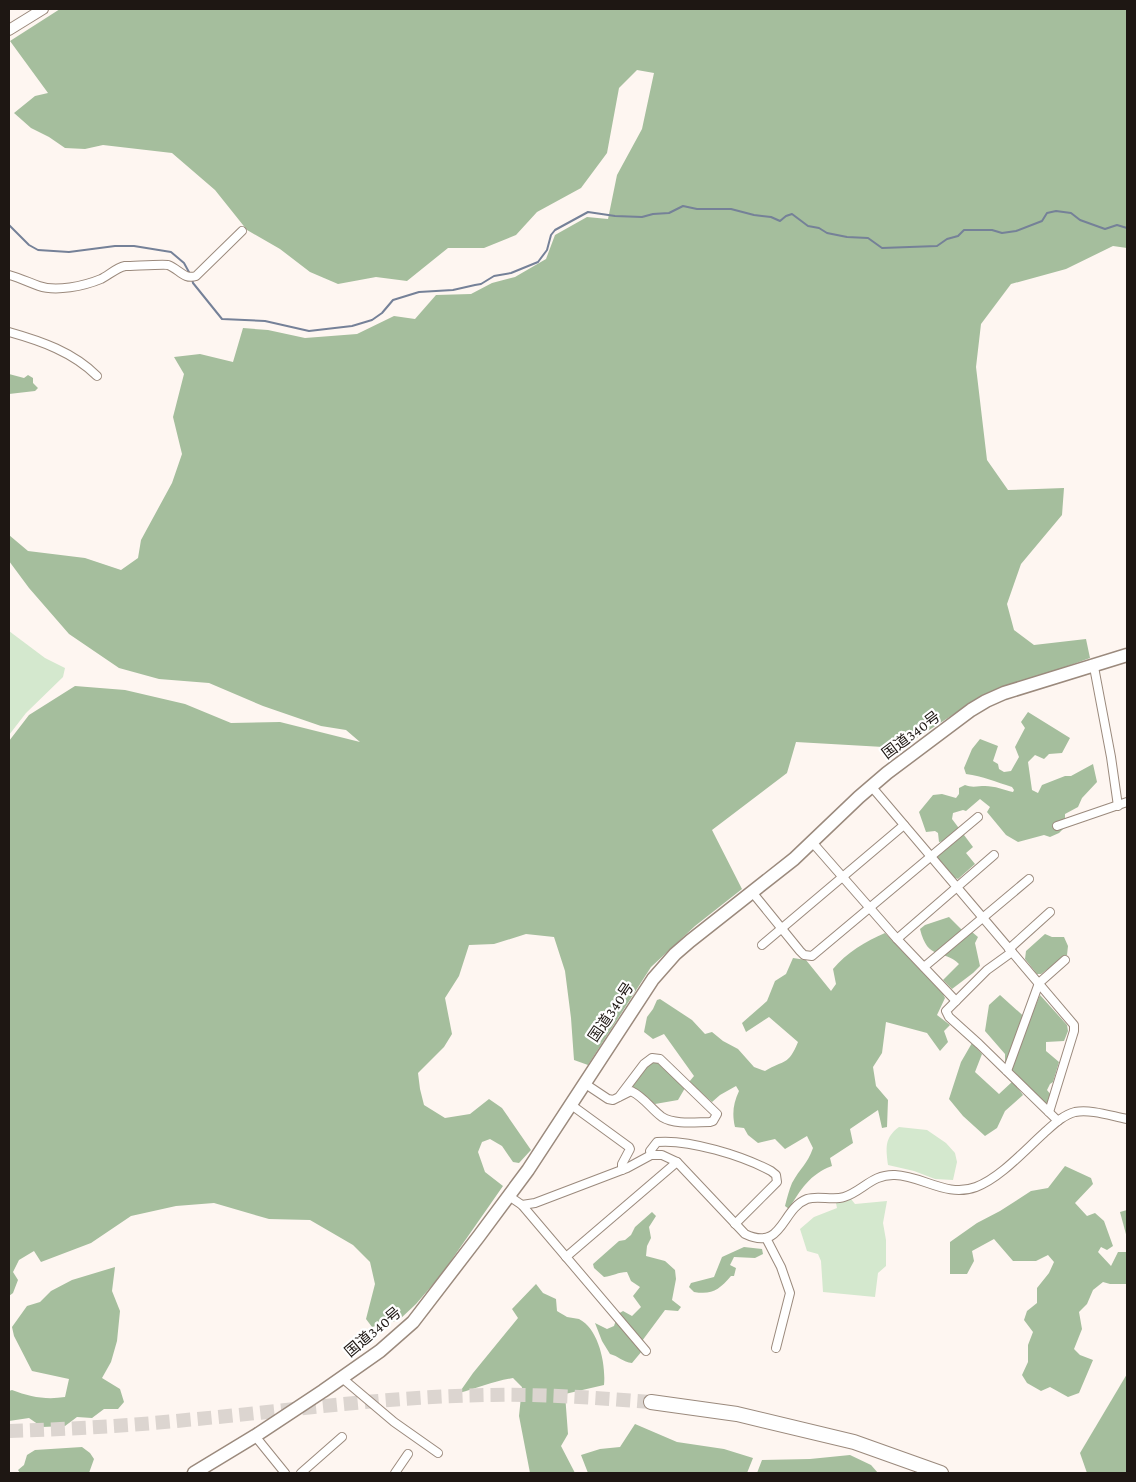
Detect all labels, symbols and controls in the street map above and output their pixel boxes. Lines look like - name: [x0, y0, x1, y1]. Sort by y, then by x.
- street label: 国道340号: [879, 708, 943, 762]
- street label: 国道340号: [585, 979, 637, 1045]
- street label: 国道340号: [342, 1304, 404, 1360]

